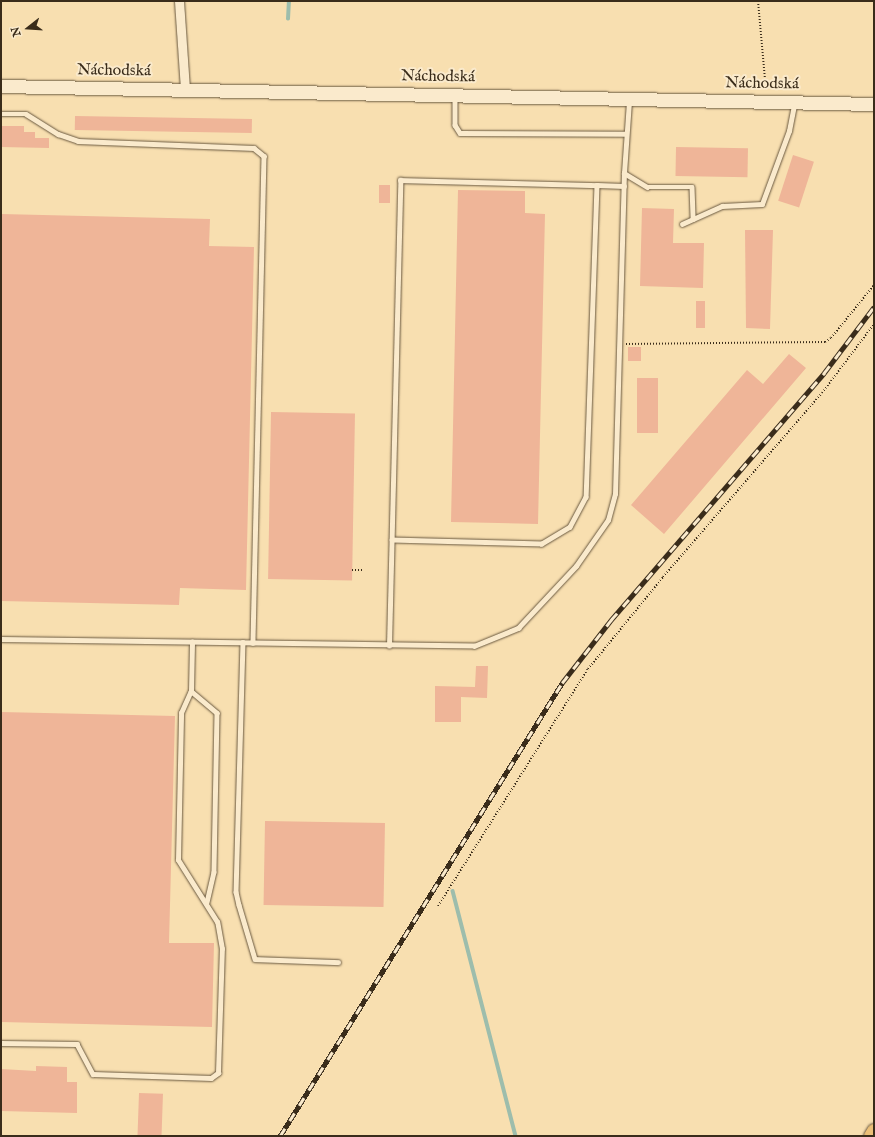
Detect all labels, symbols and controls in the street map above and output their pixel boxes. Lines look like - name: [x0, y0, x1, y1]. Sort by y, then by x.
- north arrow: [8, 8, 48, 48]
- text: N: [8, 25, 25, 38]
- street label: Náchodská: [77, 61, 151, 81]
- street label: Náchodská: [401, 67, 475, 87]
- street label: Náchodská: [725, 74, 799, 94]

